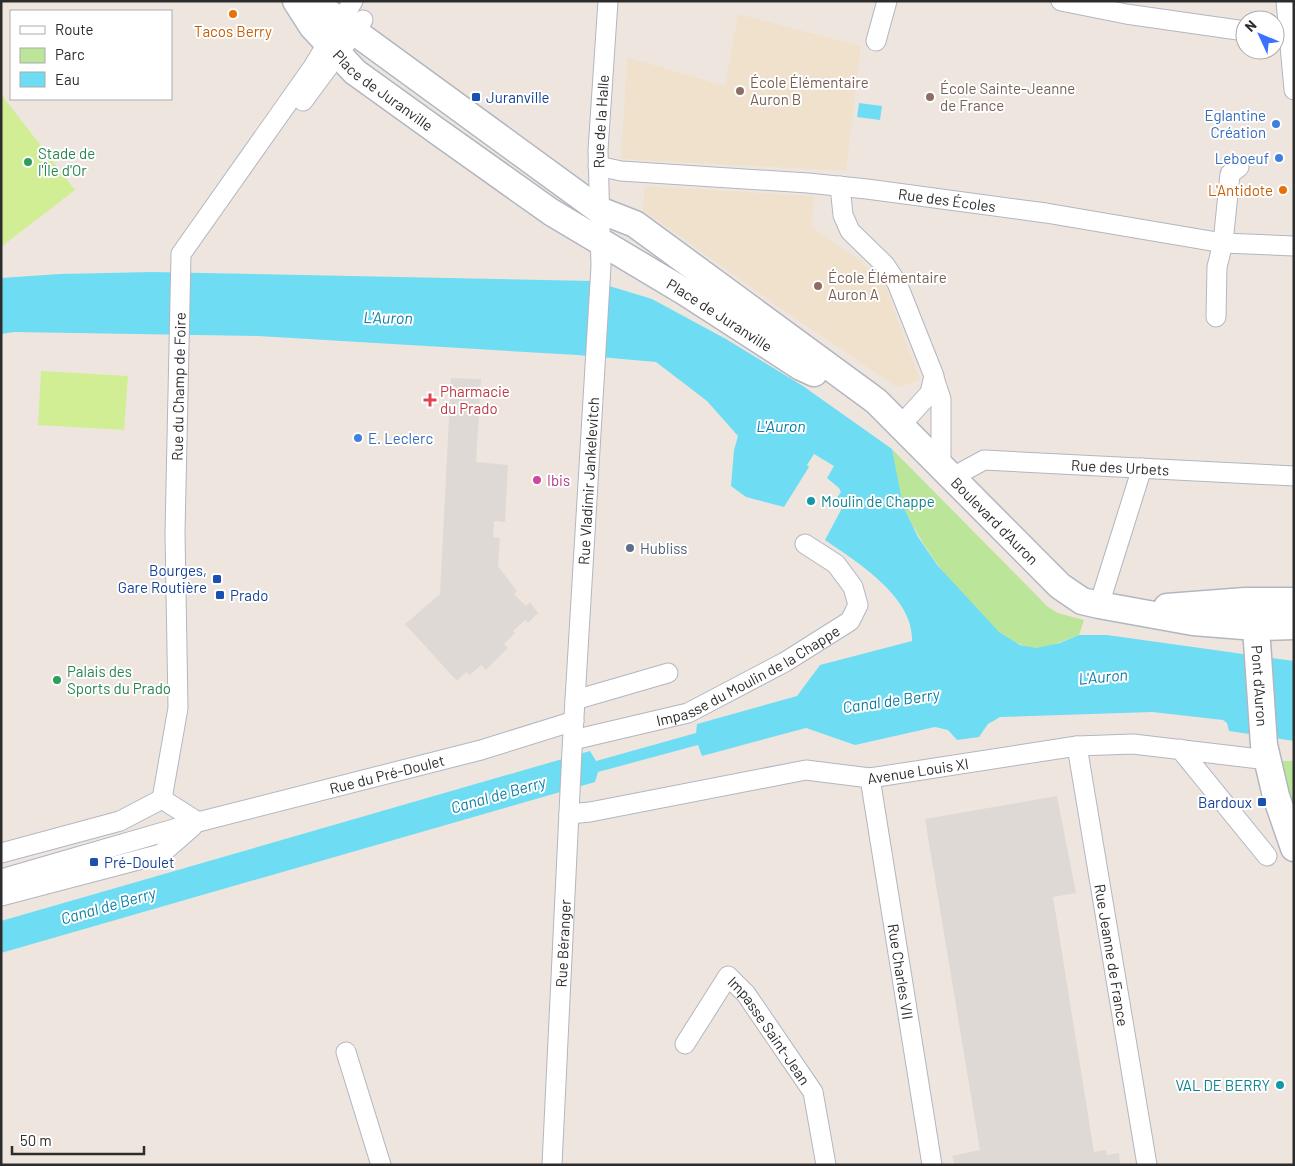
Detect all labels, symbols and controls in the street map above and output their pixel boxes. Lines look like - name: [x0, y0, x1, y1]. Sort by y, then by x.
- marker: Tacos Berry: [227, 8, 239, 20]
- legend: [10, 10, 172, 100]
- north arrow: [1235, 10, 1285, 60]
- text: N: [1241, 16, 1260, 35]
- text: Route: [55, 20, 94, 38]
- place label: Tacos Berry: [194, 22, 272, 40]
- text: Parc: [55, 45, 85, 63]
- street label: Place de Juranville: [330, 46, 437, 134]
- text: Eau: [55, 70, 80, 88]
- place label: École Élémentaire Auron B: [750, 73, 869, 108]
- street label: Rue de la Halle: [589, 74, 612, 169]
- place label: École Sainte-Jeanne de France: [940, 79, 1075, 114]
- marker: École Élémentaire Auron B: [734, 85, 746, 97]
- place label: Juranville: [486, 88, 550, 106]
- marker: Juranville: [470, 91, 482, 103]
- marker: École Sainte-Jeanne de France: [924, 91, 936, 103]
- place label: Eglantine Création: [1204, 106, 1266, 141]
- marker: Eglantine Création: [1270, 118, 1282, 130]
- place label: Stade de l'Île d'Or: [38, 144, 95, 179]
- place label: Leboeuf: [1215, 149, 1269, 167]
- marker: Leboeuf: [1273, 152, 1285, 164]
- marker: Stade de l'Île d'Or: [22, 156, 34, 168]
- place label: L'Antidote: [1208, 181, 1273, 199]
- street label: Rue des Écoles: [897, 184, 997, 215]
- marker: L'Antidote: [1277, 184, 1289, 196]
- place label: École Élémentaire Auron A: [828, 268, 947, 303]
- street label: Place de Juranville: [664, 274, 776, 355]
- marker: École Élémentaire Auron A: [812, 280, 824, 292]
- water label: L'Auron: [363, 307, 413, 327]
- street label: Rue du Champ de Foire: [168, 312, 189, 461]
- place label: Pharmacie du Prado: [440, 382, 510, 417]
- marker: Pharmacie du Prado: [424, 394, 436, 406]
- street label: Rue Vladimir Jankelevitch: [574, 397, 602, 565]
- water label: L'Auron: [756, 416, 806, 435]
- place label: E. Leclerc: [368, 429, 433, 447]
- marker: E. Leclerc: [352, 432, 364, 444]
- street label: Rue des Urbets: [1071, 456, 1170, 479]
- place label: Ibis: [547, 471, 570, 489]
- street label: Boulevard d'Auron: [948, 473, 1042, 568]
- marker: Ibis: [531, 474, 543, 486]
- place label: Moulin de Chappe: [821, 492, 935, 510]
- marker: Moulin de Chappe: [805, 495, 817, 507]
- place label: Hubliss: [640, 539, 688, 557]
- marker: Hubliss: [624, 542, 636, 554]
- place label: Bourges, Gare Routière: [118, 561, 207, 596]
- marker: Bourges, Gare Routière: [211, 573, 223, 585]
- place label: Prado: [230, 586, 268, 604]
- marker: Prado: [214, 589, 226, 601]
- street label: Impasse du Moulin de la Chappe: [654, 621, 843, 729]
- street label: Pont d'Auron: [1248, 645, 1272, 727]
- place label: Palais des Sports du Prado: [67, 662, 171, 697]
- water label: L'Auron: [1078, 664, 1128, 688]
- marker: Palais des Sports du Prado: [51, 674, 63, 686]
- water label: Canal de Berry: [841, 684, 942, 716]
- street label: Rue du Pré-Doulet: [327, 751, 446, 797]
- street label: Avenue Louis XI: [866, 754, 970, 787]
- water label: Canal de Berry: [448, 771, 549, 817]
- place label: Bardoux: [1198, 793, 1252, 811]
- marker: Bardoux: [1256, 796, 1268, 808]
- place label: Pré-Doulet: [104, 853, 174, 871]
- marker: Pré-Doulet: [88, 856, 100, 868]
- water label: Canal de Berry: [58, 882, 159, 928]
- street label: Rue Jeanne de France: [1091, 883, 1133, 1028]
- street label: Rue Béranger: [552, 898, 574, 988]
- street label: Rue Charles VII: [884, 922, 918, 1021]
- street label: Impasse Saint-Jean: [724, 972, 814, 1088]
- place label: VAL DE BERRY: [1175, 1076, 1270, 1094]
- marker: VAL DE BERRY: [1274, 1079, 1286, 1091]
- scale bar: [12, 1124, 145, 1156]
- text: 50 m: [20, 1131, 52, 1149]

